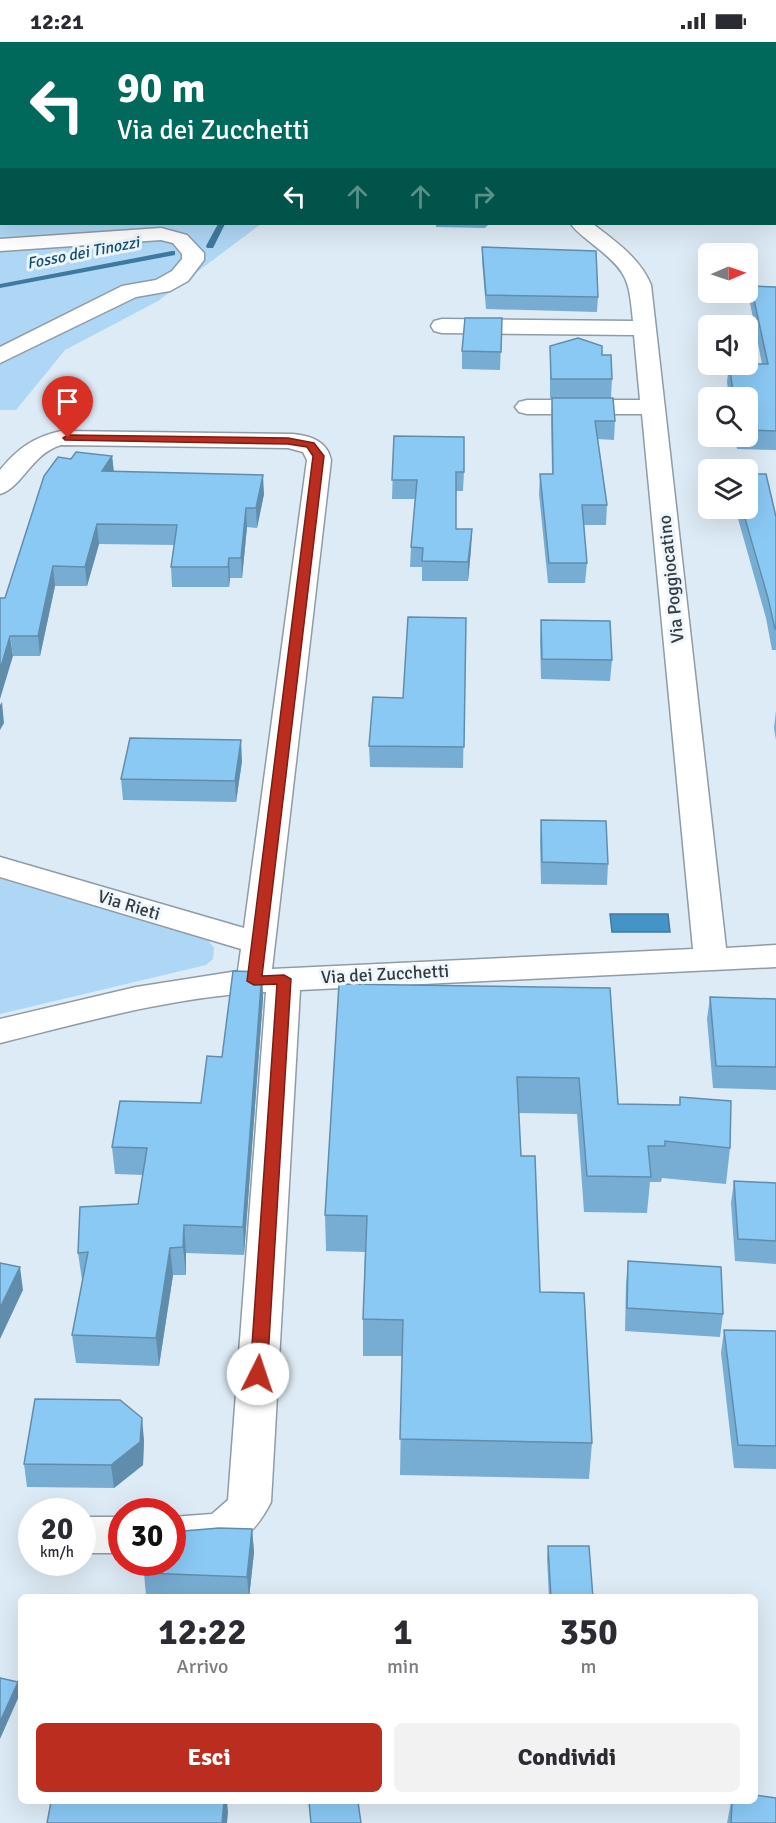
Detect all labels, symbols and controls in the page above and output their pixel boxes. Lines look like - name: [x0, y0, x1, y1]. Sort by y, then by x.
- text: 12:21: [30, 8, 84, 35]
- text: 90 m: [117, 63, 206, 114]
- icon: left: [18, 66, 96, 144]
- text: Via dei Zucchetti: [117, 114, 310, 147]
- icon: left: [278, 180, 311, 213]
- icon: ahead: [341, 180, 374, 213]
- icon: ahead: [404, 180, 437, 213]
- icon: right: [467, 180, 500, 213]
- water label: Fosso dei Tinozzi: [25, 232, 142, 274]
- north arrow: [698, 243, 758, 303]
- map controls: [698, 243, 758, 519]
- button: sound: [698, 315, 758, 375]
- pin: [42, 376, 93, 438]
- icon: arrive: [51, 385, 84, 418]
- button: search: [698, 387, 758, 447]
- button: layers: [698, 459, 758, 519]
- street label: Via Poggiocatino: [653, 514, 689, 644]
- street label: Via Rieti: [95, 885, 163, 925]
- street label: Via dei Zucchetti: [320, 960, 450, 988]
- position arrow: [226, 1342, 290, 1406]
- speed limit sign: 30: [108, 1498, 186, 1576]
- text: 20: [41, 1511, 73, 1548]
- text: km/h: [40, 1543, 74, 1561]
- text: 12:22: [158, 1610, 247, 1655]
- text: 1: [393, 1610, 413, 1655]
- text: 350: [559, 1610, 618, 1655]
- text: Arrivo: [177, 1654, 228, 1679]
- text: min: [387, 1654, 419, 1679]
- text: m: [581, 1654, 597, 1679]
- button: Esci: [36, 1723, 382, 1792]
- button: Condividi: [394, 1723, 740, 1792]

